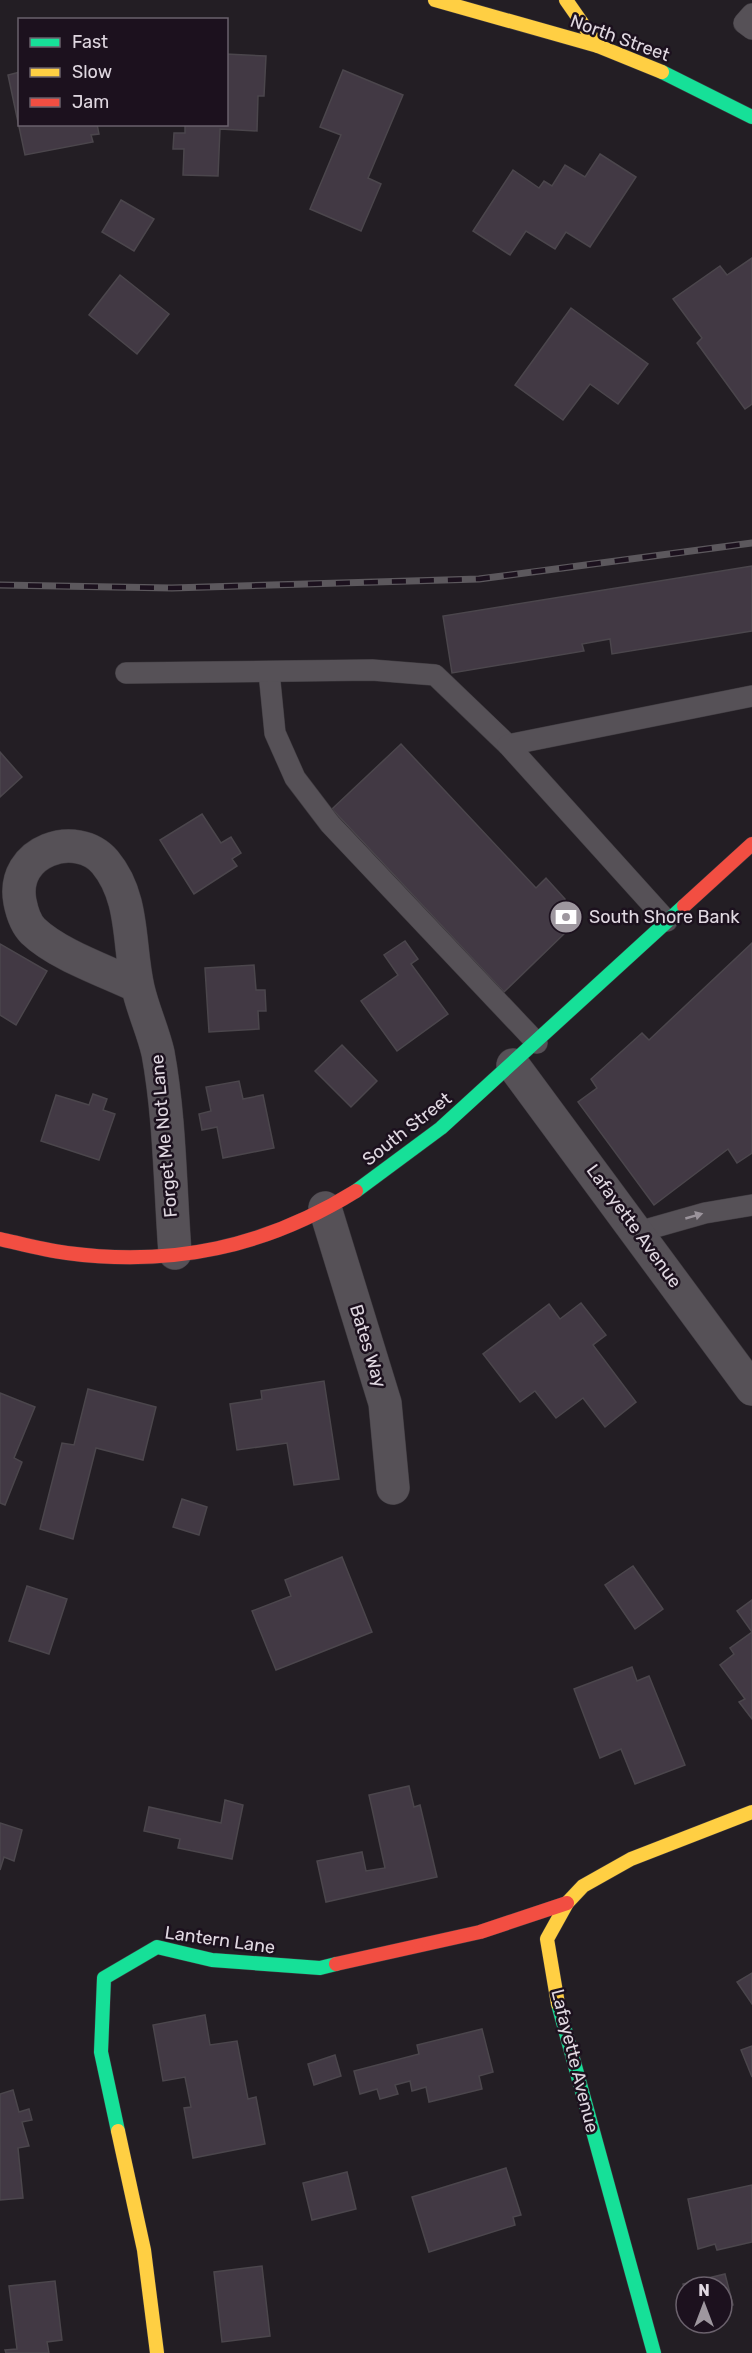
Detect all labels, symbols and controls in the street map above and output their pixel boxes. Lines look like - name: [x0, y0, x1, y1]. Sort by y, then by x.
- street label: North Street: [567, 10, 673, 66]
- legend: [18, 18, 228, 126]
- text: Fast: [72, 31, 108, 53]
- text: Slow: [72, 61, 112, 83]
- text: Jam: [72, 91, 109, 113]
- bank icon: South Shore Bank: [548, 899, 584, 935]
- place label: South Shore Bank: [589, 906, 740, 928]
- street label: Forget Me Not Lane: [146, 1054, 182, 1218]
- street label: South Street: [358, 1087, 456, 1171]
- street label: Lafayette Avenue: [582, 1160, 686, 1292]
- one-way arrow: [685, 1211, 703, 1220]
- street label: Bates Way: [345, 1302, 391, 1390]
- street label: Lantern Lane: [163, 1921, 277, 1959]
- street label: Lafayette Avenue: [547, 1987, 603, 2135]
- north arrow: [674, 2275, 734, 2335]
- text: N: [698, 2281, 710, 2300]

